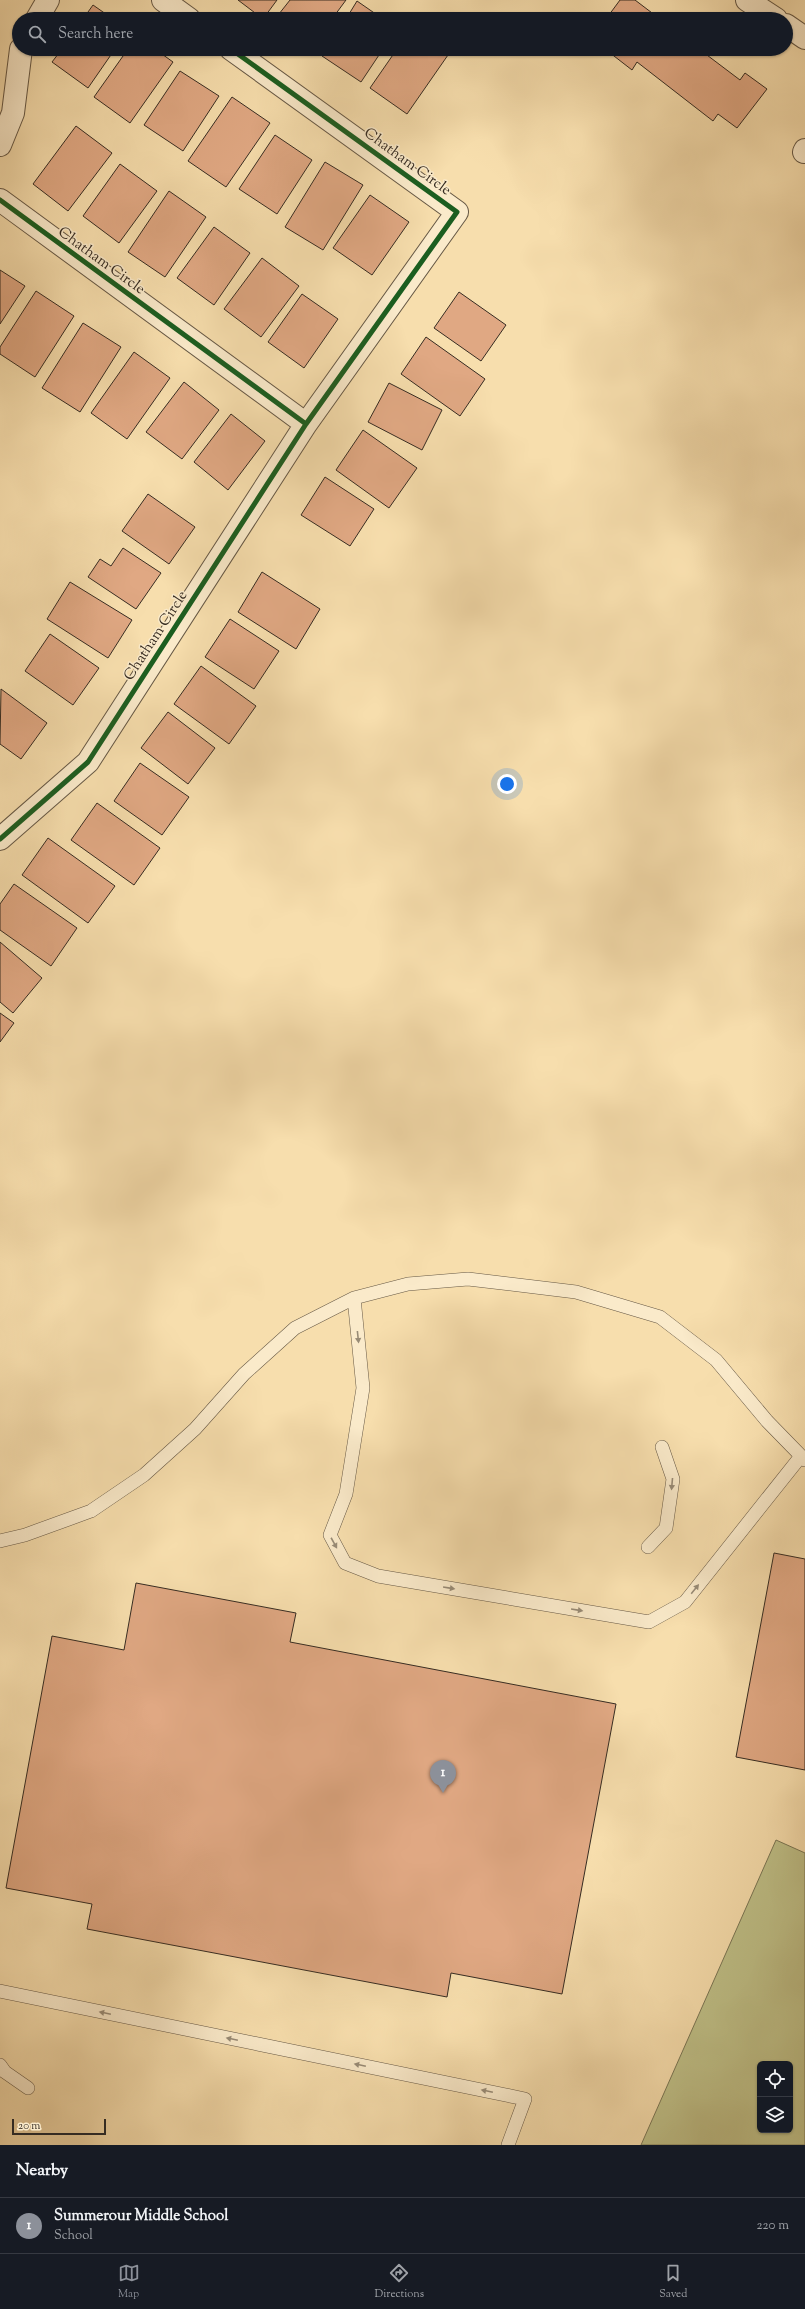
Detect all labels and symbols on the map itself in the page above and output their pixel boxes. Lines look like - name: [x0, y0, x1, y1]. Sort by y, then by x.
- street label: Chatham Circle: [359, 123, 455, 201]
- street label: Chatham Circle: [53, 222, 149, 300]
- street label: Chatham Circle: [119, 587, 193, 685]
- your location: [497, 774, 517, 794]
- one-way arrow: [354, 1331, 361, 1343]
- one-way arrow: [668, 1478, 675, 1490]
- one-way arrow: [331, 1537, 337, 1549]
- one-way arrow: [690, 1584, 699, 1595]
- one-way arrow: [443, 1585, 455, 1591]
- one-way arrow: [571, 1607, 583, 1613]
- pin: 1: [430, 1760, 456, 1793]
- one-way arrow: [99, 2010, 111, 2016]
- one-way arrow: [226, 2036, 238, 2042]
- one-way arrow: [353, 2062, 366, 2068]
- one-way arrow: [481, 2088, 493, 2094]
- scale bar: [12, 2117, 106, 2136]

